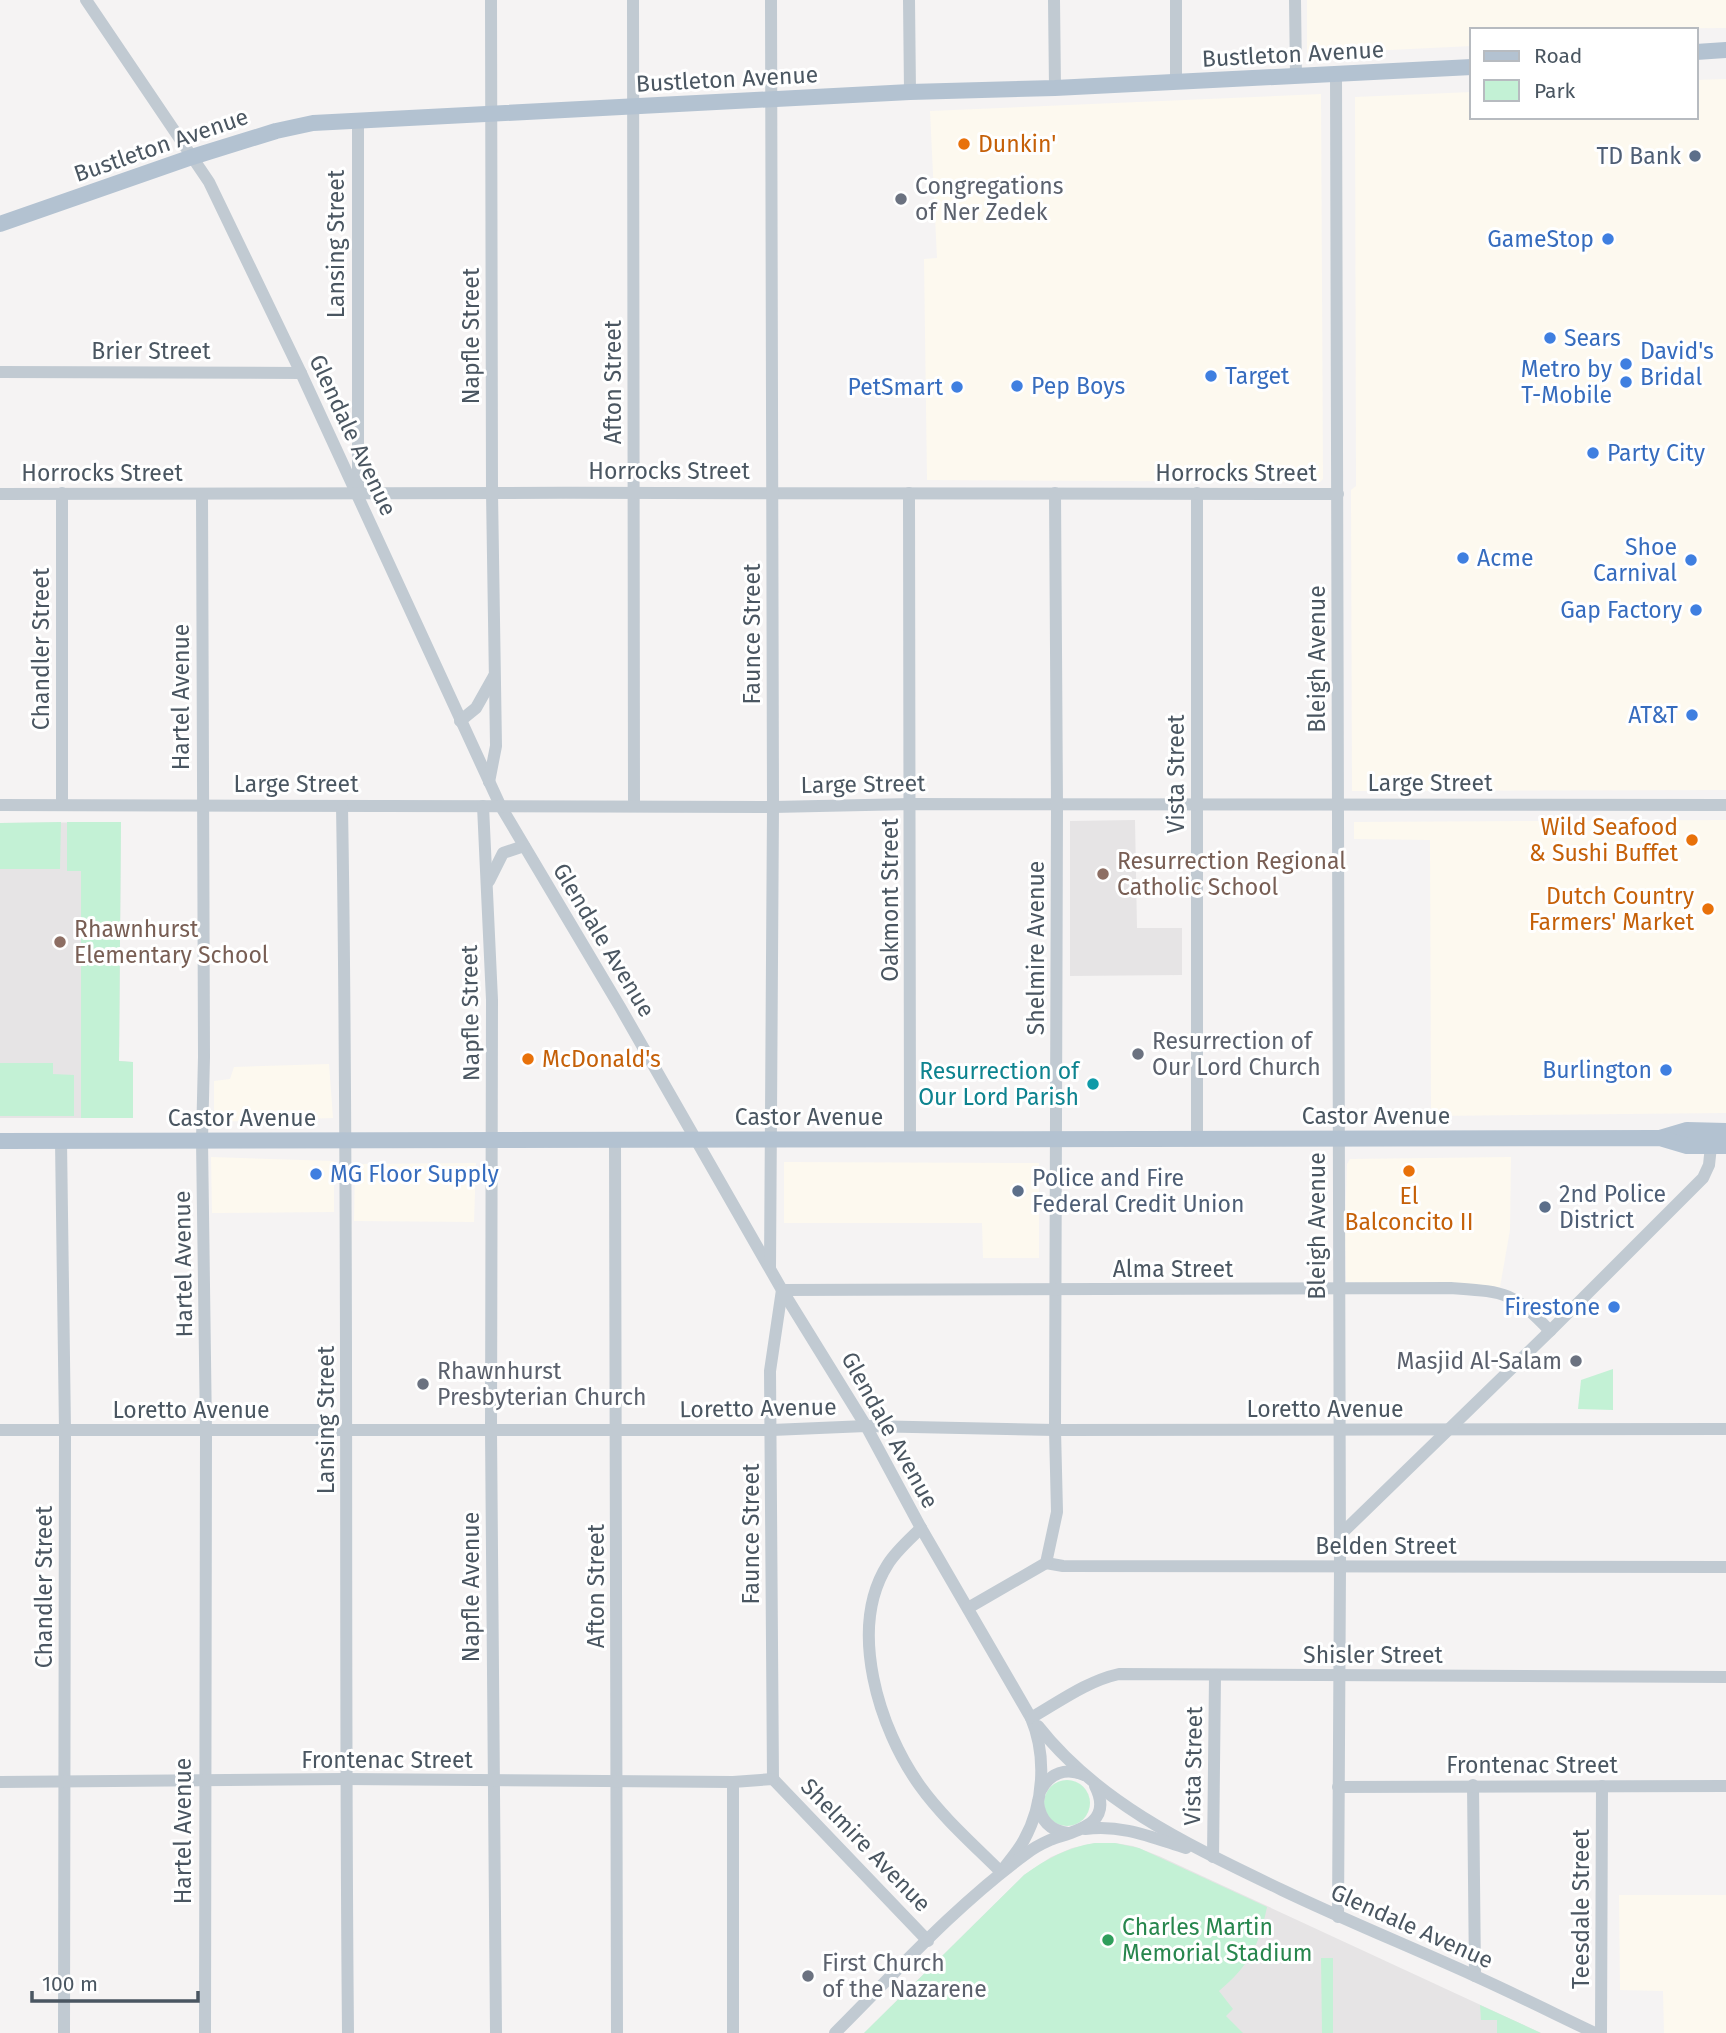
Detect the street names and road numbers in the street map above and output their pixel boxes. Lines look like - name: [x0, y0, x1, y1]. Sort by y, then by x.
- street label: Bustleton Avenue: [1201, 35, 1385, 73]
- street label: Bustleton Avenue: [635, 60, 819, 98]
- street label: Bustleton Avenue: [70, 102, 252, 188]
- street label: Lansing Street: [322, 169, 350, 318]
- street label: Napfle Street: [457, 267, 485, 404]
- street label: Afton Street: [599, 319, 627, 444]
- street label: Brier Street: [91, 337, 211, 365]
- street label: Glendale Avenue: [303, 350, 403, 520]
- street label: Horrocks Street: [588, 457, 750, 485]
- street label: Horrocks Street: [21, 459, 183, 487]
- street label: Horrocks Street: [1155, 459, 1317, 487]
- street label: Faunce Street: [738, 563, 766, 704]
- street label: Chandler Street: [27, 567, 55, 730]
- street label: Bleigh Avenue: [1303, 585, 1331, 733]
- street label: Hartel Avenue: [167, 624, 195, 770]
- street label: Vista Street: [1162, 714, 1190, 834]
- street label: Large Street: [800, 769, 926, 799]
- street label: Large Street: [1368, 769, 1493, 797]
- street label: Large Street: [234, 770, 359, 798]
- street label: Oakmont Street: [876, 818, 904, 982]
- street label: Glendale Avenue: [547, 858, 661, 1022]
- street label: Shelmire Avenue: [1022, 861, 1050, 1035]
- street label: Napfle Street: [455, 944, 485, 1081]
- street label: Castor Avenue: [1302, 1102, 1450, 1130]
- street label: Castor Avenue: [735, 1103, 883, 1131]
- street label: Castor Avenue: [168, 1104, 316, 1132]
- street label: Bleigh Avenue: [1303, 1152, 1331, 1300]
- street label: Hartel Avenue: [168, 1190, 198, 1338]
- street label: Alma Street: [1113, 1255, 1234, 1283]
- street label: Lansing Street: [312, 1345, 340, 1494]
- street label: Glendale Avenue: [835, 1347, 945, 1513]
- street label: Loretto Avenue: [679, 1393, 837, 1423]
- street label: Loretto Avenue: [1246, 1395, 1404, 1423]
- street label: Loretto Avenue: [112, 1396, 270, 1424]
- street label: Faunce Street: [737, 1463, 765, 1604]
- street label: Chandler Street: [30, 1505, 58, 1668]
- street label: Napfle Avenue: [457, 1512, 485, 1662]
- street label: Afton Street: [582, 1523, 610, 1648]
- street label: Belden Street: [1315, 1532, 1457, 1560]
- street label: Shisler Street: [1303, 1641, 1444, 1669]
- street label: Vista Street: [1178, 1705, 1208, 1826]
- street label: Frontenac Street: [301, 1746, 473, 1774]
- street label: Frontenac Street: [1446, 1751, 1618, 1779]
- street label: Hartel Avenue: [169, 1758, 197, 1904]
- street label: Shelmire Avenue: [795, 1772, 937, 1918]
- street label: Teesdale Street: [1567, 1828, 1595, 1989]
- street label: Glendale Avenue: [1326, 1878, 1498, 1974]

